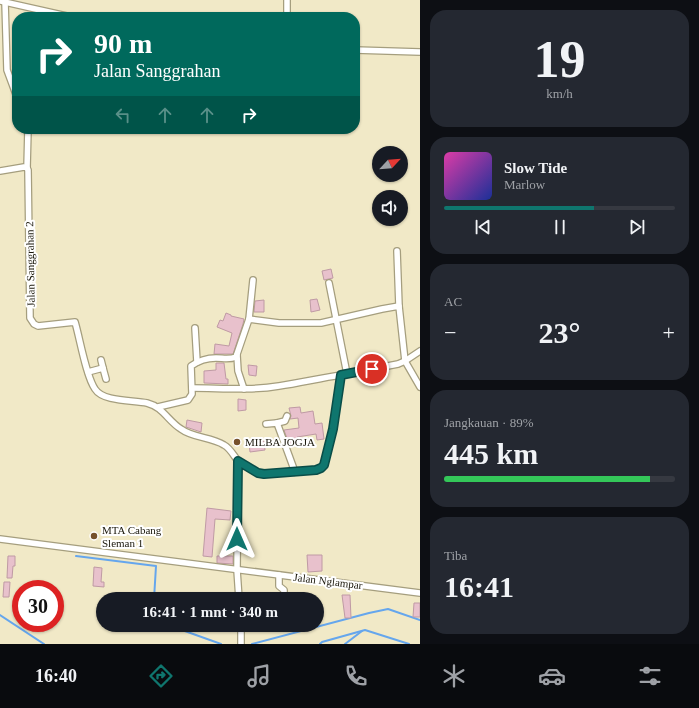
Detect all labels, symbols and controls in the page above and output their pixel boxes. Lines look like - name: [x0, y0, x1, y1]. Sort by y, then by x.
- icon: right: [28, 28, 80, 80]
- text: 90 m: [94, 28, 152, 59]
- text: 19: [534, 31, 586, 88]
- text: Jalan Sanggrahan: [94, 61, 220, 81]
- text: km/h: [546, 86, 573, 101]
- icon: left: [112, 104, 134, 126]
- icon: ahead: [154, 104, 176, 126]
- icon: ahead: [196, 104, 218, 126]
- icon: right: [238, 104, 260, 126]
- north arrow: [372, 146, 408, 182]
- map controls: [372, 146, 408, 226]
- text: Slow Tide: [504, 160, 567, 176]
- text: Marlow: [504, 177, 545, 192]
- button: sound: [372, 190, 408, 226]
- icon: previous: [472, 216, 494, 238]
- icon: pause: [549, 216, 571, 238]
- icon: next: [626, 216, 648, 238]
- street label: Jalan Sanggrahan 2: [23, 221, 37, 307]
- text: AC: [444, 294, 462, 309]
- text: 23°: [539, 316, 581, 349]
- text: −: [444, 320, 456, 345]
- text: +: [663, 320, 675, 345]
- pin: [355, 352, 389, 386]
- icon: arrive: [361, 358, 383, 380]
- text: Jangkauan · 89%: [444, 415, 534, 430]
- place label: MILBA JOGJA: [245, 436, 315, 448]
- marker: MILBA JOGJA: [232, 437, 242, 447]
- text: 445 km: [444, 437, 538, 470]
- position arrow: [216, 518, 258, 560]
- place label: MTA Cabang Sleman 1: [102, 524, 162, 549]
- marker: MTA Cabang Sleman 1: [89, 531, 99, 541]
- text: Tiba: [444, 548, 467, 563]
- text: 16:41: [444, 570, 514, 603]
- street label: Jalan Nglampar: [293, 571, 363, 591]
- speed limit sign: 30: [12, 580, 64, 632]
- text: 16:41 · 1 mnt · 340 m: [142, 604, 278, 620]
- icon: directions: [147, 662, 175, 690]
- icon: music: [245, 662, 273, 690]
- icon: phone: [342, 662, 370, 690]
- icon: climate: [440, 662, 468, 690]
- icon: car: [538, 662, 566, 690]
- icon: filters: [636, 662, 664, 690]
- text: 16:40: [35, 666, 77, 686]

